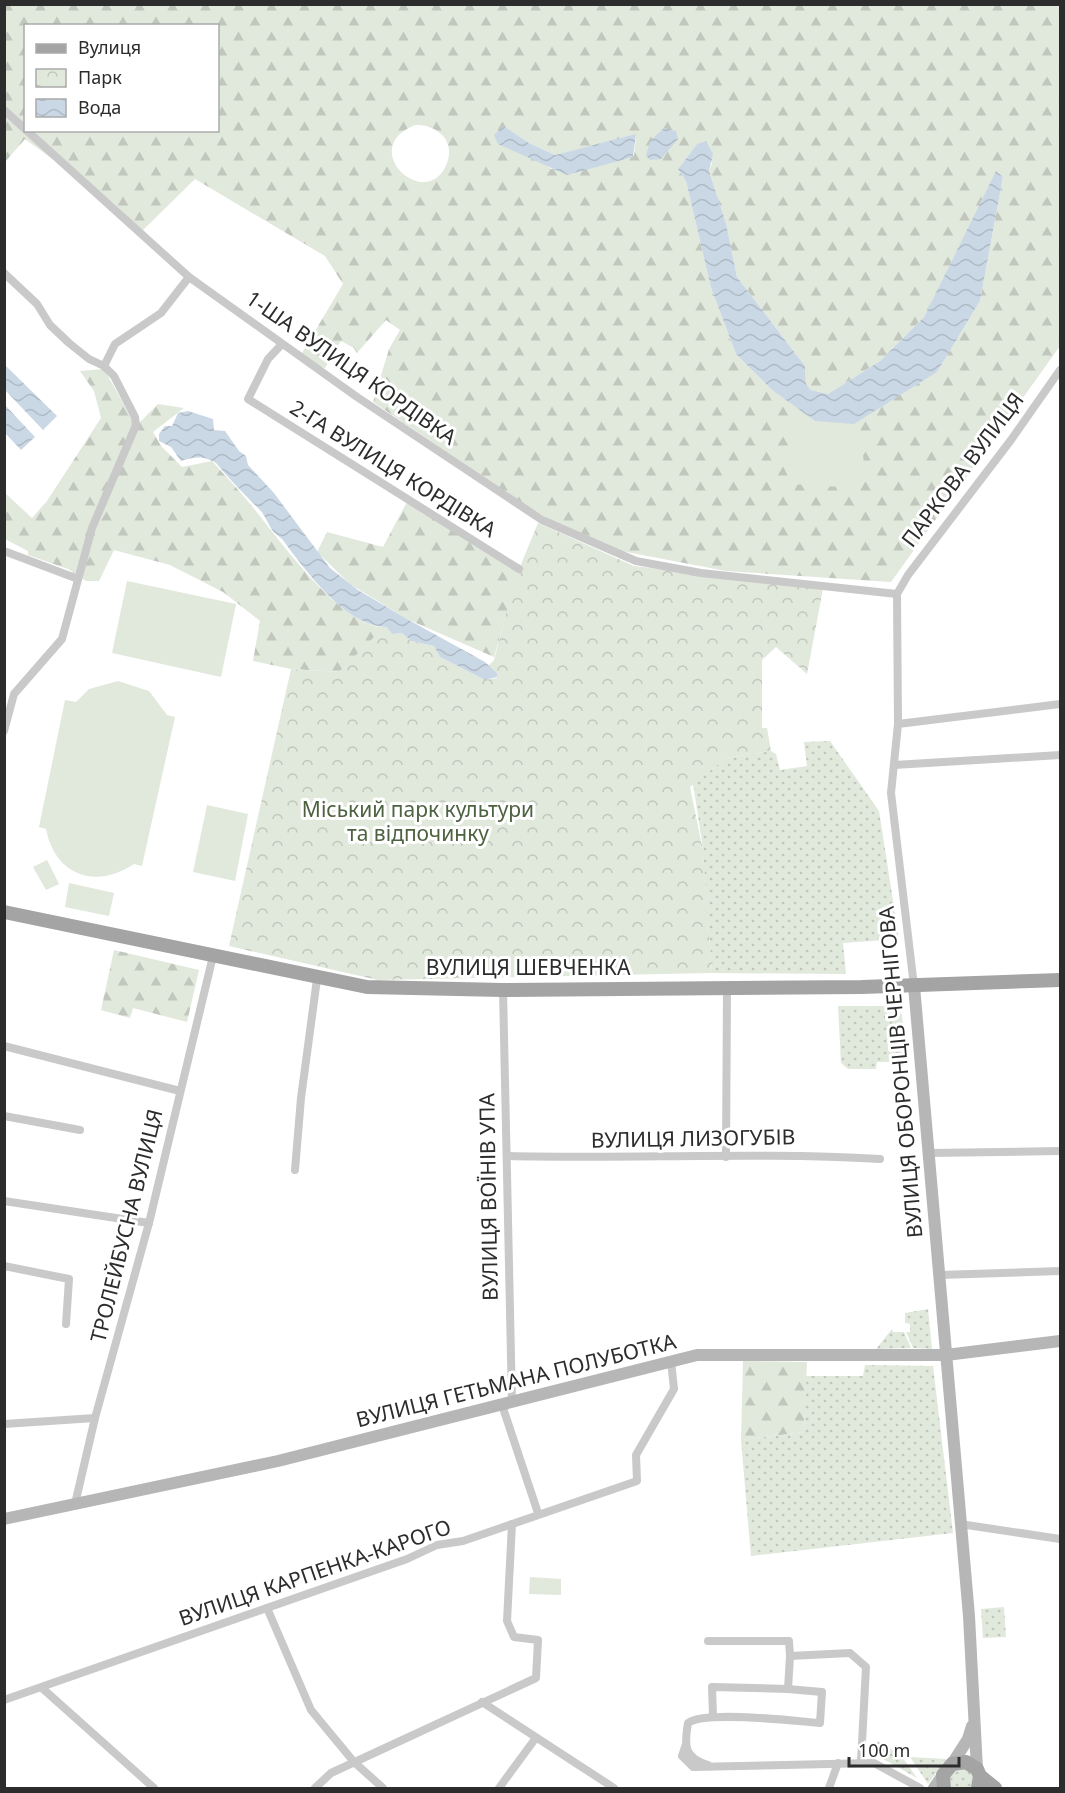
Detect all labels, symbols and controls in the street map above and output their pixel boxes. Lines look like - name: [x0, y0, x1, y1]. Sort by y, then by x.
- legend: [24, 24, 219, 132]
- text: Вулиця: [78, 35, 141, 59]
- text: Парк: [78, 65, 122, 89]
- text: Вода: [78, 95, 121, 119]
- street label: 1-ША ВУЛИЦЯ КОРДІВКА: [241, 284, 463, 451]
- street label: ПАРКОВА ВУЛИЦЯ: [895, 386, 1030, 552]
- street label: 2-ГА ВУЛИЦЯ КОРДІВКА: [285, 393, 502, 543]
- park label: Міський парк культури та відпочинку: [302, 795, 534, 847]
- street label: ВУЛИЦЯ ОБОРОНЦІВ ЧЕРНІГОВА: [872, 905, 928, 1239]
- street label: ВУЛИЦЯ ШЕВЧЕНКА: [426, 953, 631, 981]
- street label: ВУЛИЦЯ ВОЇНІВ УПА: [472, 1092, 504, 1301]
- street label: ТРОЛЕЙБУСНА ВУЛИЦЯ: [83, 1106, 169, 1345]
- street label: ВУЛИЦЯ ЛИЗОГУБІВ: [591, 1122, 795, 1154]
- street label: ВУЛИЦЯ ГЕТЬМАНА ПОЛУБОТКА: [353, 1327, 679, 1433]
- street label: ВУЛИЦЯ КАРПЕНКА-КАРОГО: [175, 1512, 455, 1632]
- scale bar: [849, 1730, 958, 1768]
- text: 100 m: [858, 1738, 910, 1762]

